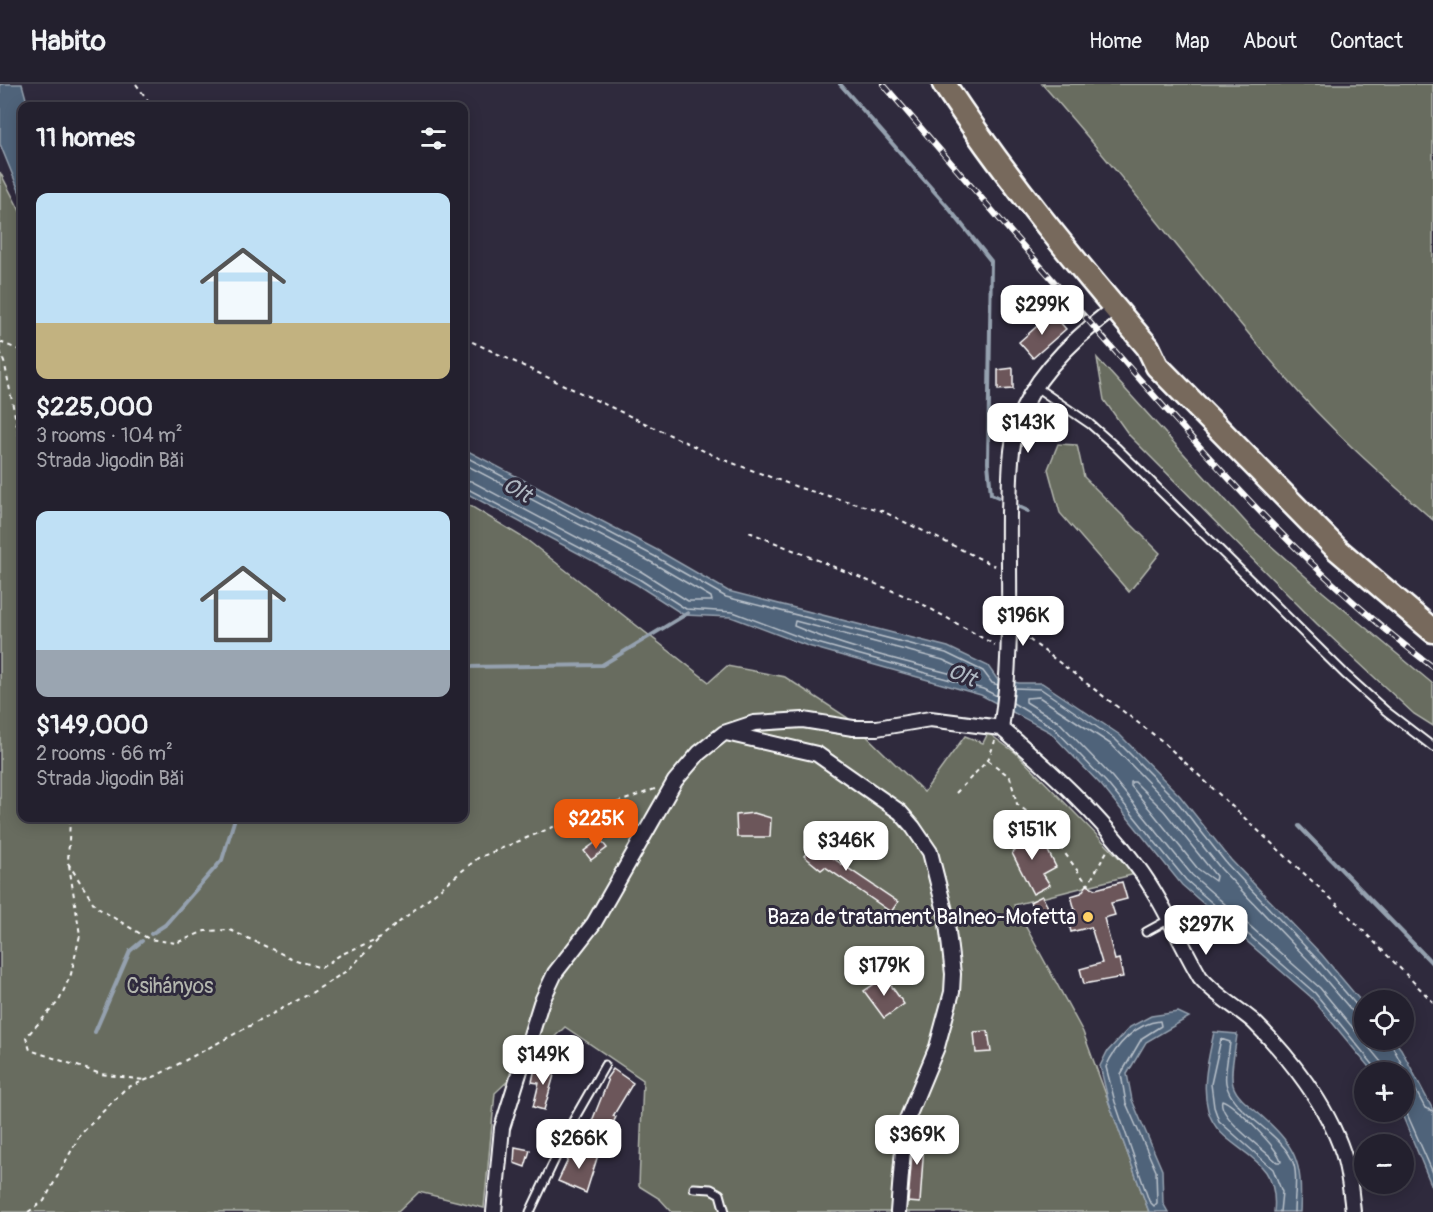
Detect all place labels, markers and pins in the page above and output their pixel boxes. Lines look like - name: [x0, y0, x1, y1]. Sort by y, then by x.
- pin: $299K: [1000, 285, 1084, 336]
- pin: $143K: [986, 403, 1070, 454]
- pin: $196K: [981, 596, 1065, 647]
- pin: $225K: [554, 799, 638, 850]
- pin: $151K: [990, 810, 1074, 861]
- pin: $346K: [804, 821, 888, 872]
- place label: Baza de tratament Balneo-Mofetta: [767, 904, 1076, 931]
- pin: $297K: [1164, 905, 1248, 956]
- marker: Baza de tratament Balneo-Mofetta: [1081, 910, 1095, 924]
- pin: $179K: [842, 946, 926, 997]
- pin: $149K: [501, 1035, 585, 1086]
- pin: $369K: [875, 1115, 959, 1166]
- pin: $266K: [537, 1119, 621, 1170]

